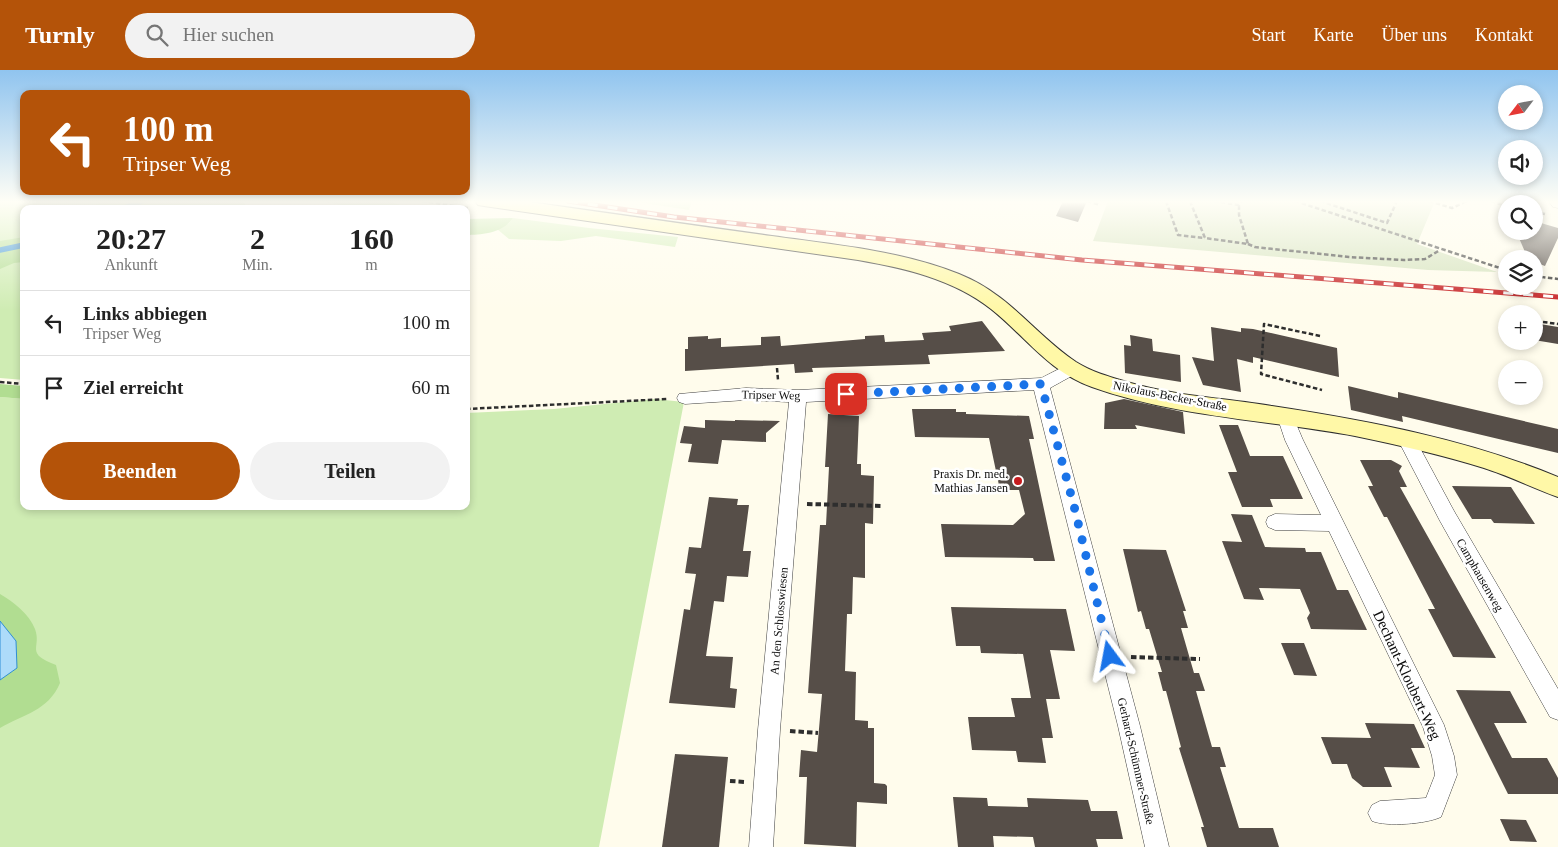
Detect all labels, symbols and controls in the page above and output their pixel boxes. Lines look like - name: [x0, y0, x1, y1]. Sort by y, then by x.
- search box: [125, 13, 475, 58]
- icon: search: [143, 21, 171, 49]
- text: Turnly: [25, 22, 95, 48]
- text: Hier suchen: [183, 24, 274, 45]
- text: Start: [1252, 25, 1286, 45]
- text: Karte: [1314, 25, 1354, 45]
- text: Über uns: [1382, 25, 1447, 45]
- text: Kontakt: [1475, 25, 1533, 45]
- north arrow: [1498, 85, 1542, 130]
- map controls: [1498, 85, 1543, 405]
- icon: left: [40, 110, 105, 175]
- text: 100 m: [123, 110, 213, 149]
- button: sound: [1498, 140, 1543, 185]
- text: Tripser Weg: [123, 151, 231, 176]
- button: search: [1498, 195, 1543, 240]
- text: 20:27: [96, 222, 166, 255]
- text: 2: [250, 222, 265, 255]
- text: 160: [349, 222, 394, 255]
- button: layers: [1498, 250, 1543, 295]
- text: Ankunft: [104, 256, 158, 273]
- text: Min.: [242, 256, 273, 273]
- text: m: [365, 256, 378, 273]
- text: Links abbiegen: [83, 303, 207, 324]
- button: +: [1498, 305, 1543, 350]
- icon: left: [40, 309, 68, 337]
- text: 100 m: [402, 312, 450, 333]
- text: Tripser Weg: [83, 325, 161, 342]
- button: −: [1498, 360, 1543, 405]
- pin: [825, 373, 867, 415]
- icon: arrive: [40, 374, 68, 402]
- text: Ziel erreicht: [83, 377, 183, 398]
- text: 60 m: [411, 377, 450, 398]
- street label: Nikolaus-Becker-Straße: [1112, 378, 1228, 414]
- icon: arrive: [832, 380, 860, 408]
- street label: Tripser Weg: [742, 387, 800, 403]
- button: Beenden: [40, 442, 240, 500]
- button: Teilen: [250, 442, 450, 500]
- place label: Praxis Dr. med. Mathias Jansen: [933, 467, 1008, 495]
- marker: Praxis Dr. med. Mathias Jansen: [1012, 475, 1024, 487]
- street label: Camphausenweg: [1453, 536, 1507, 614]
- street label: An den Schlosswiesen: [767, 567, 791, 675]
- street label: Dechant-Kloubert-Weg: [1370, 608, 1444, 742]
- position arrow: [1083, 629, 1135, 681]
- street label: Gerhard-Schümmer-Straße: [1115, 696, 1157, 826]

